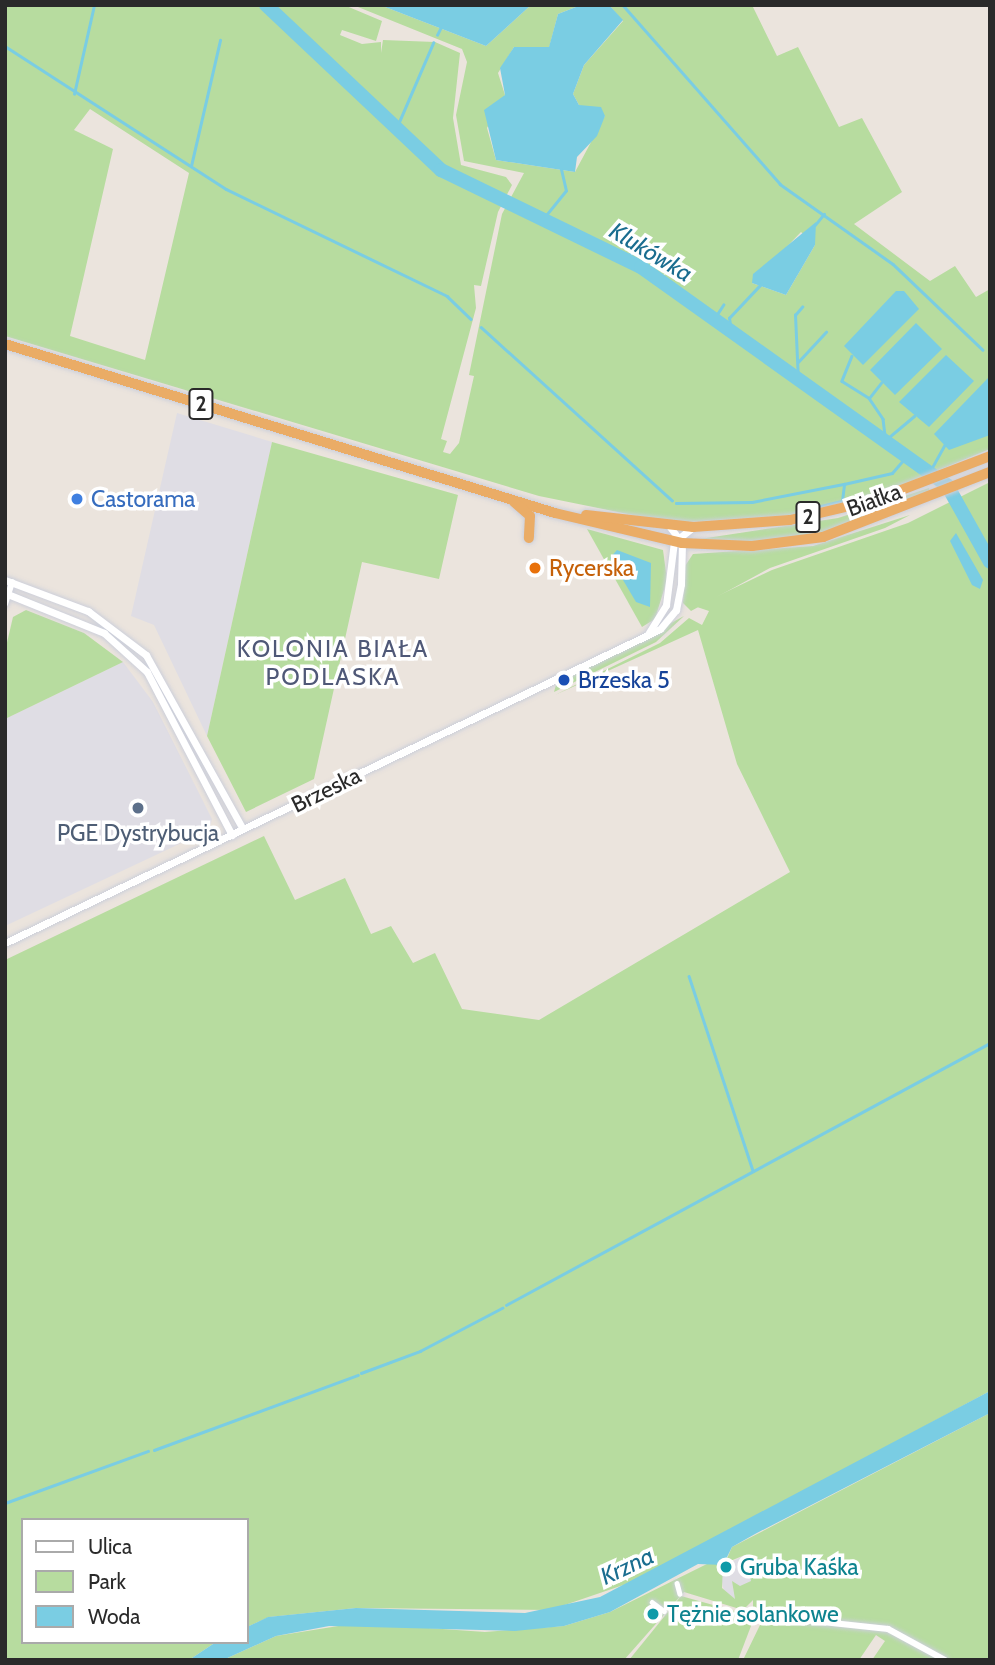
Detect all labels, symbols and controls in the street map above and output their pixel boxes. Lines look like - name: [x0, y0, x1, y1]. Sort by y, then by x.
- water label: Klukówka: [604, 216, 698, 288]
- road number: 2: [187, 386, 215, 422]
- street label: Białka: [843, 477, 905, 523]
- place label: Castorama: [91, 485, 195, 513]
- marker: Castorama: [69, 491, 85, 507]
- road number: 2: [794, 500, 822, 534]
- place label: Rycerska: [549, 554, 634, 582]
- marker: Rycerska: [527, 560, 543, 576]
- district label: KOLONIA BIAŁA PODLASKA: [238, 635, 428, 691]
- place label: Brzeska 5: [578, 666, 670, 694]
- marker: Brzeska 5: [556, 672, 572, 688]
- street label: Brzeska: [287, 761, 365, 819]
- marker: PGE Dystrybucja: [130, 800, 146, 816]
- place label: PGE Dystrybucja: [57, 819, 219, 847]
- legend: [21, 1518, 248, 1644]
- text: Ulica: [88, 1534, 132, 1559]
- water label: Krzna: [596, 1541, 658, 1591]
- place label: Gruba Kaśka: [740, 1553, 858, 1581]
- marker: Gruba Kaśka: [718, 1559, 734, 1575]
- text: Park: [88, 1569, 126, 1594]
- place label: Tężnie solankowe: [667, 1600, 839, 1628]
- text: Woda: [88, 1604, 140, 1629]
- marker: Tężnie solankowe: [645, 1606, 661, 1622]

